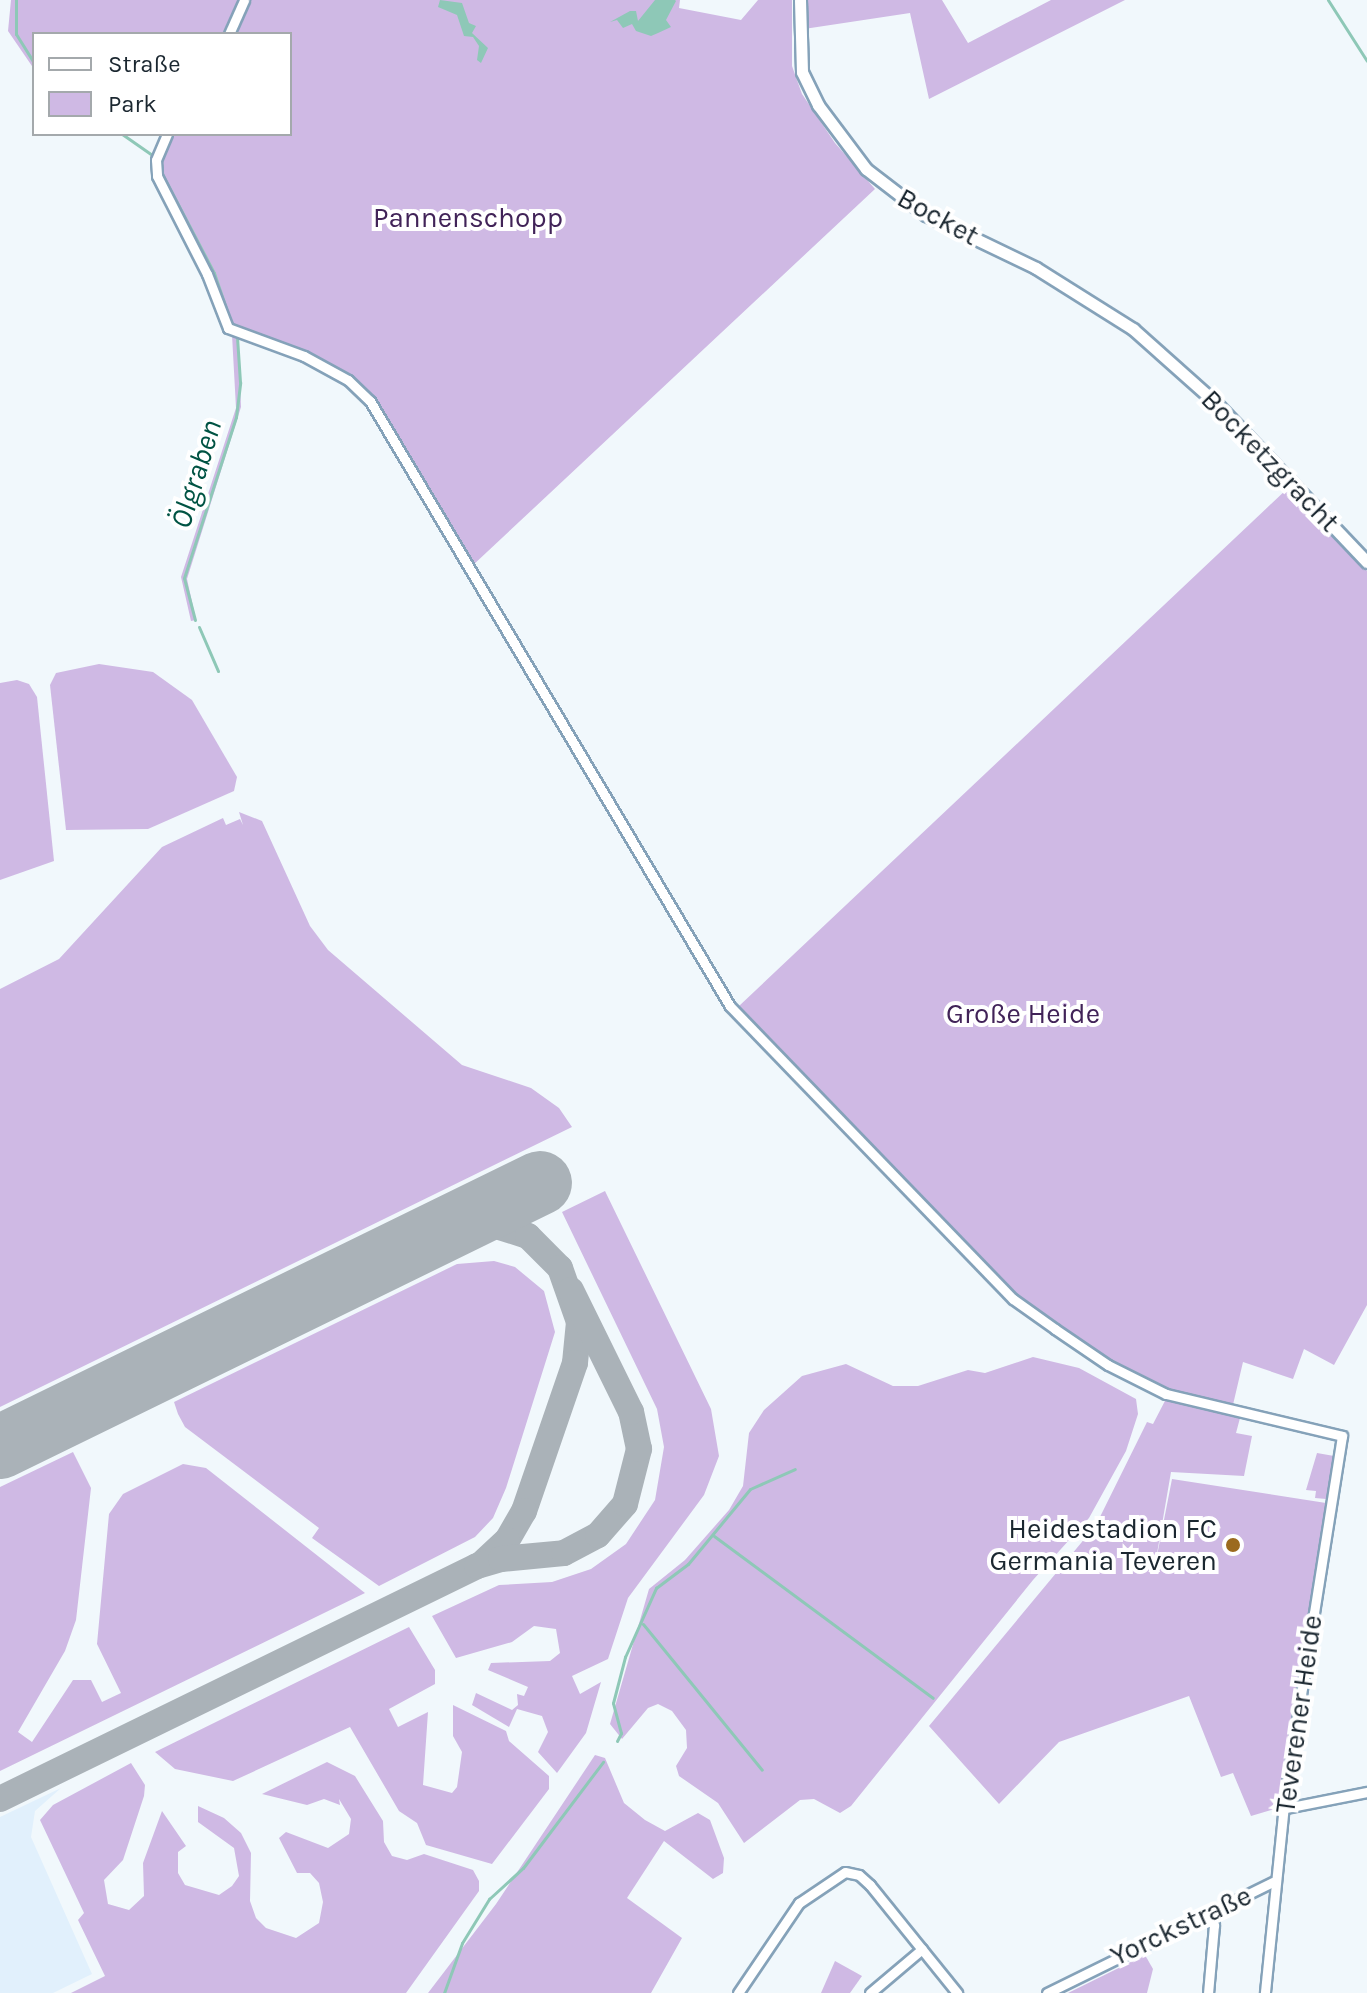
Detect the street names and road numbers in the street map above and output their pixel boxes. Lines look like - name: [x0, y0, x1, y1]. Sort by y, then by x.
- street label: Bocket: [891, 181, 985, 253]
- street label: Bocketzgracht: [1194, 383, 1346, 539]
- street label: Teverener Heide: [1268, 1613, 1330, 1815]
- street label: Yorckstraße: [1105, 1879, 1257, 1973]

